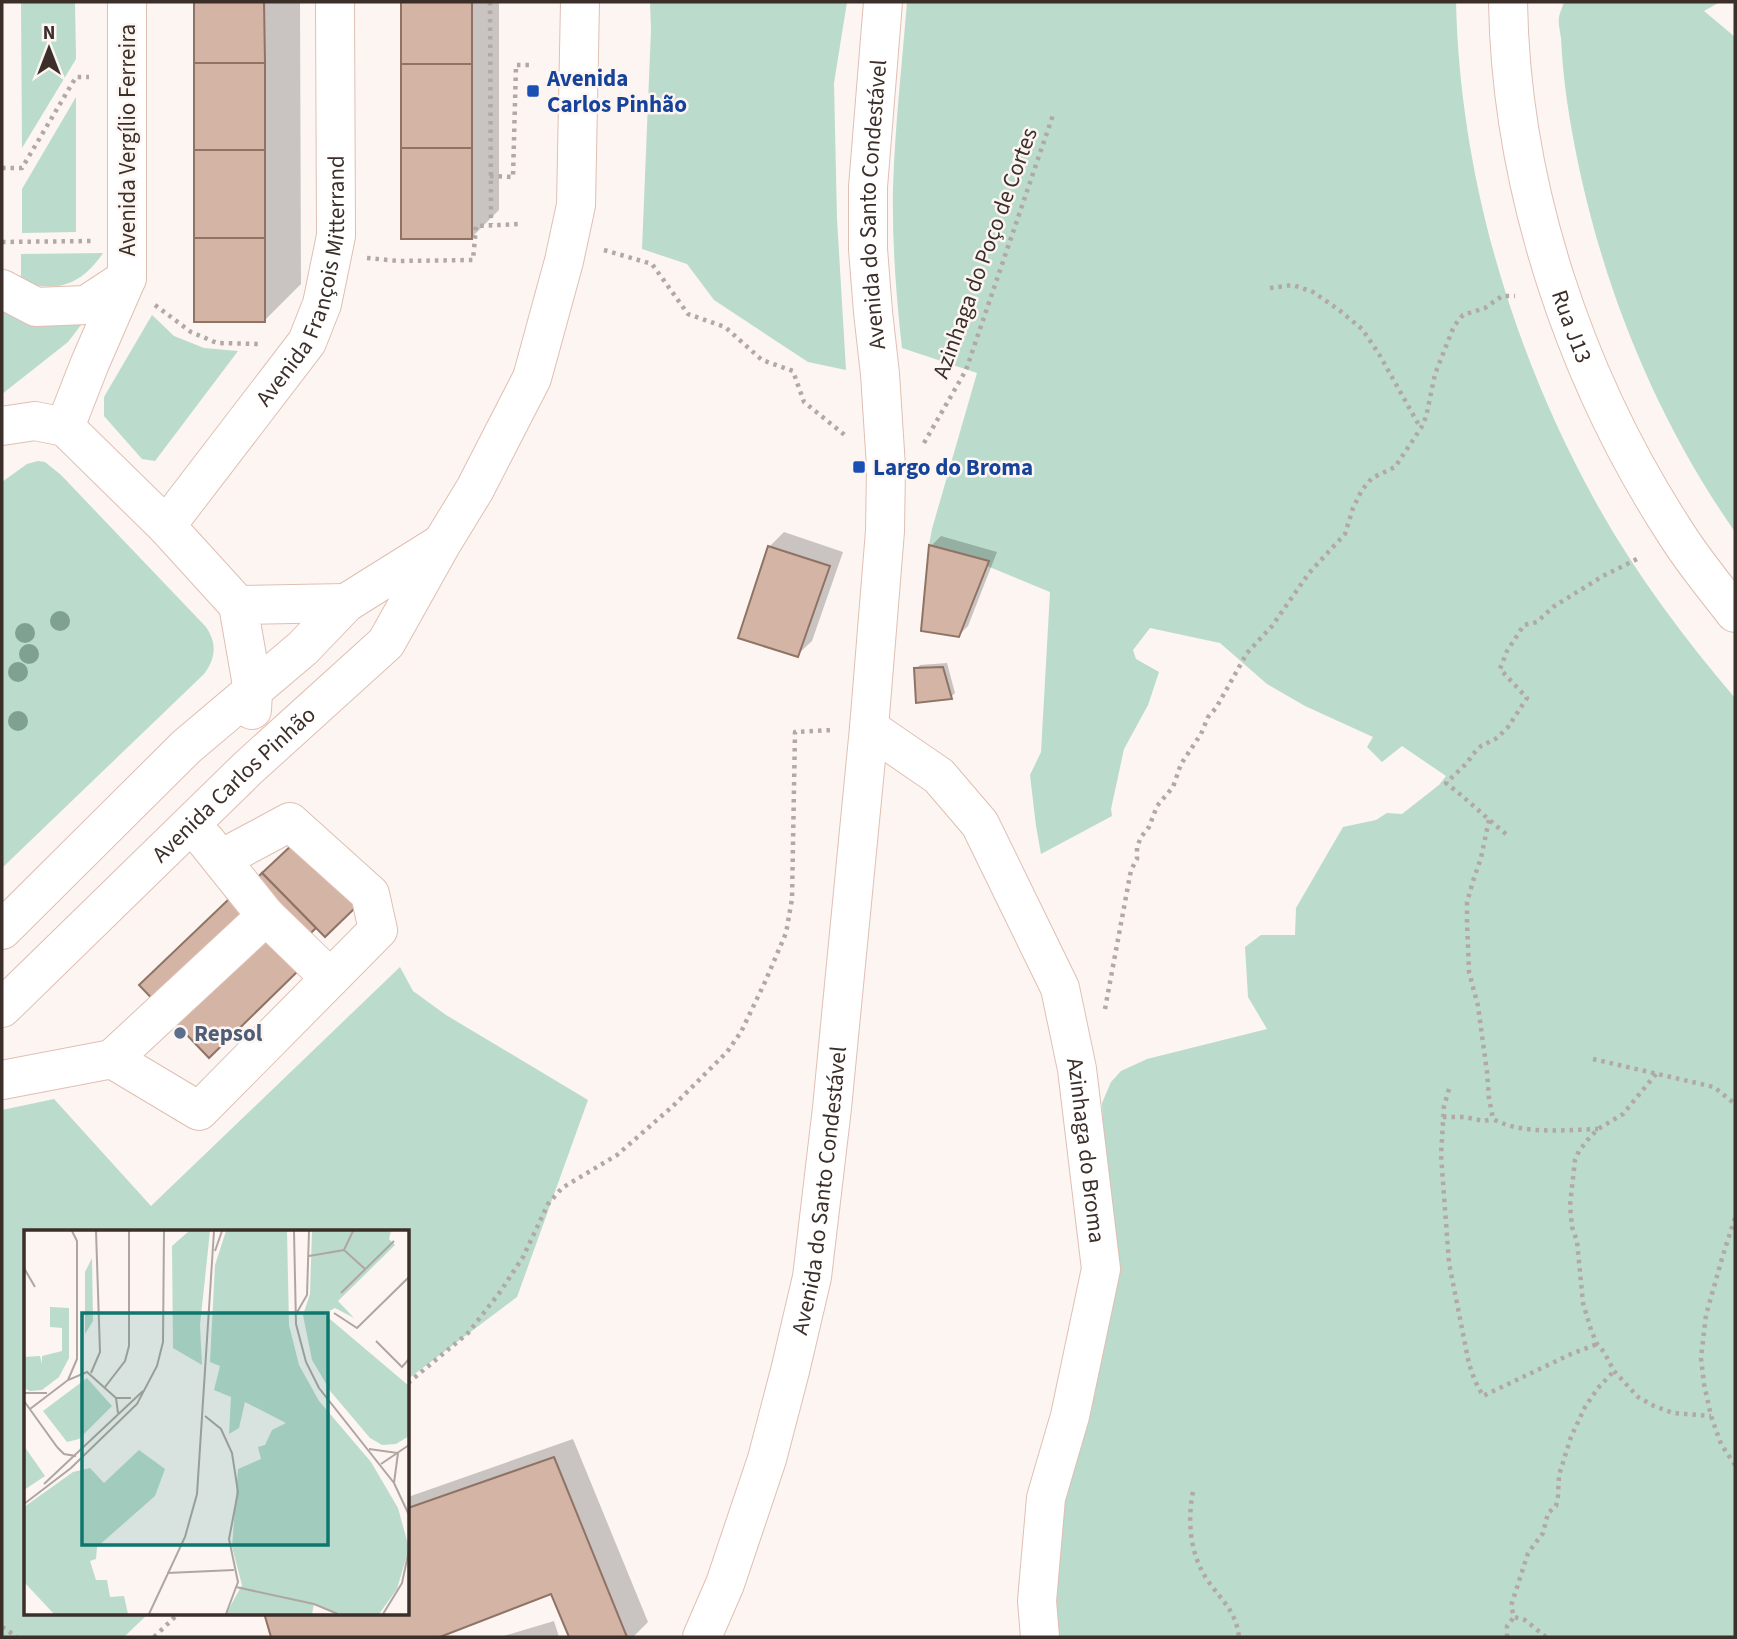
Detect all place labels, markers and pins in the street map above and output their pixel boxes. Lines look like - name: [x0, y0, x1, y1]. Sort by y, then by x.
- place label: Avenida Carlos Pinhão: [546, 62, 687, 121]
- marker: Avenida Carlos Pinhão: [525, 83, 541, 99]
- place label: Largo do Broma: [873, 451, 1033, 484]
- marker: Largo do Broma: [851, 459, 867, 475]
- place label: Repsol: [194, 1017, 263, 1050]
- marker: Repsol: [172, 1025, 188, 1041]

